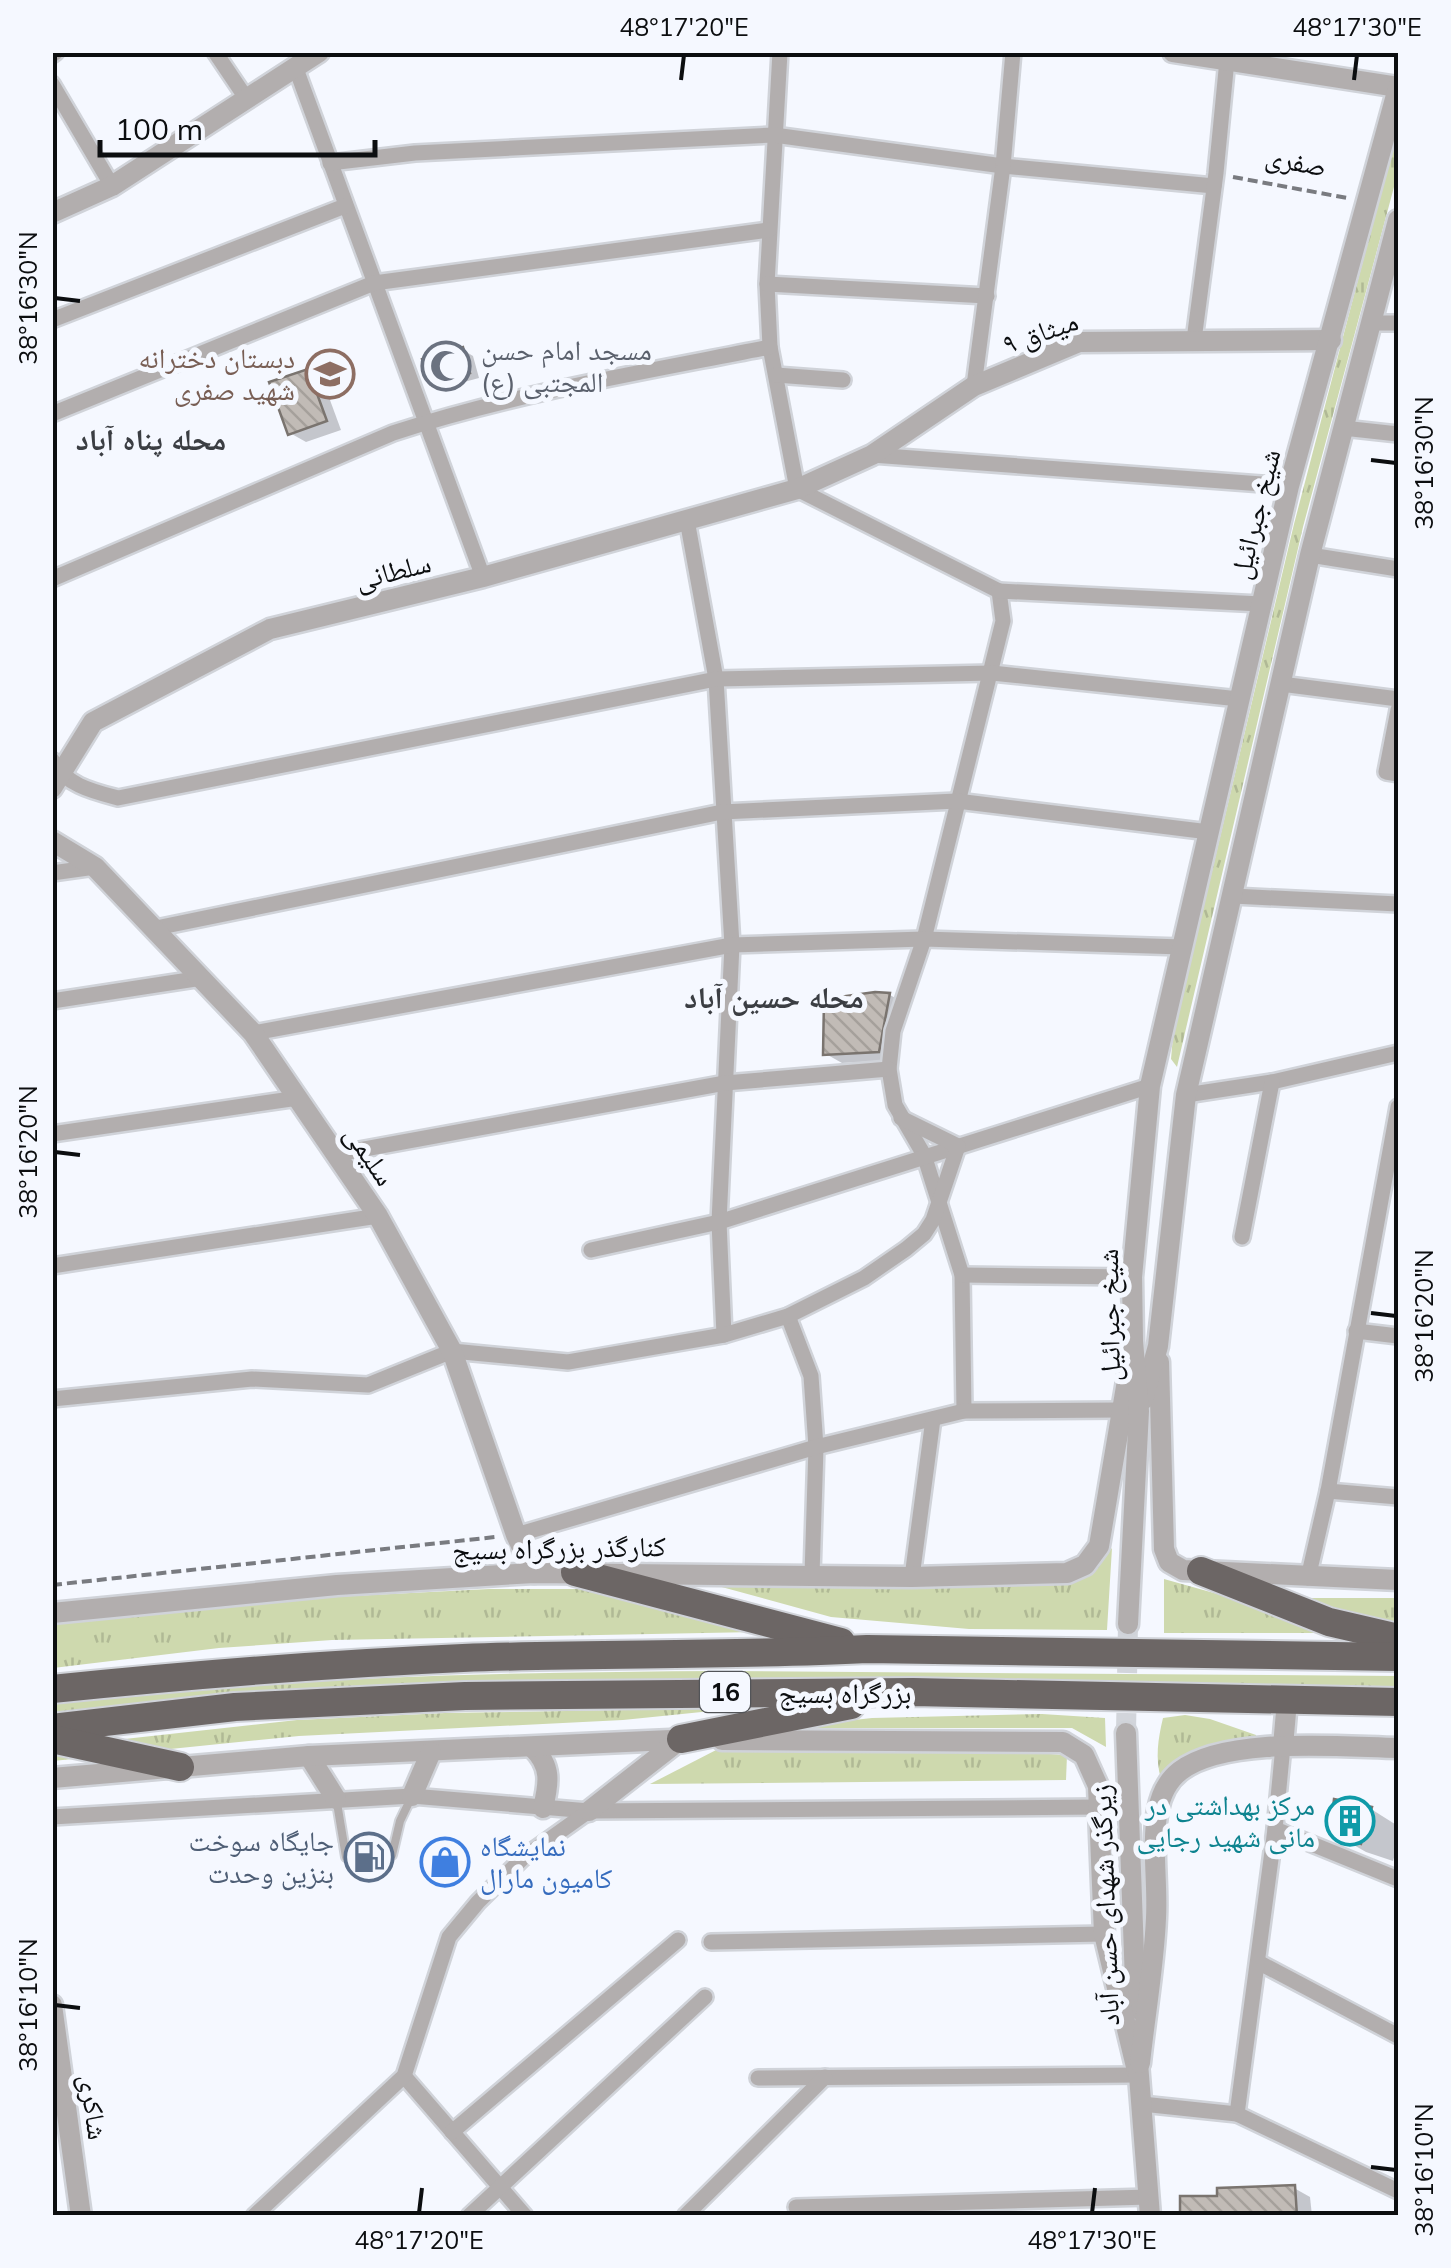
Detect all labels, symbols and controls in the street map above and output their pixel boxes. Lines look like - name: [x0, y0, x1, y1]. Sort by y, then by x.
- text: 48°17'20"E: [619, 11, 749, 42]
- text: 48°17'30"E: [1292, 11, 1422, 42]
- scale bar: [100, 95, 375, 157]
- text: 100 m: [115, 110, 203, 148]
- street label: صفری: [1263, 137, 1330, 184]
- text: 38°16'30"N: [12, 231, 43, 365]
- street label: میثاق ۹: [997, 302, 1083, 362]
- place label: مسجد امام حسن المجتبی (ع): [481, 332, 652, 400]
- place label: دبستان دخترانه شهید صفری: [138, 340, 295, 407]
- mosque icon: مسجد امام حسن المجتبی (ع): [420, 340, 472, 392]
- school or university icon: دبستان دخترانه شهید صفری: [304, 348, 356, 400]
- text: 38°16'30"N: [1408, 396, 1439, 530]
- district label: محله پناه آباد: [76, 420, 226, 458]
- street label: شیخ جبرائیل: [1221, 445, 1289, 583]
- street label: سلطانی: [351, 544, 435, 598]
- district label: محله حسین آباد: [684, 978, 864, 1016]
- text: 38°16'20"N: [12, 1085, 43, 1219]
- street label: سلیمی: [337, 1118, 403, 1192]
- street label: شیخ جبرائیل: [1090, 1248, 1128, 1382]
- text: 38°16'20"N: [1408, 1249, 1439, 1383]
- street label: کنارگذر بزرگراه بسیج: [452, 1528, 667, 1568]
- road number: 16: [700, 1672, 750, 1712]
- street label: بزرگراه بسیج: [778, 1675, 912, 1711]
- street label: زیرگذر شهدای حسن آباد: [1083, 1784, 1127, 2026]
- place label: مرکز بهداشتی در مانی شهید رجایی: [1137, 1787, 1315, 1855]
- building icon: مرکز بهداشتی در مانی شهید رجایی: [1324, 1795, 1376, 1847]
- place label: جایگاه سوخت بنزین وحدت: [189, 1823, 334, 1891]
- place label: نمایشگاه کامیون مارال: [480, 1828, 613, 1895]
- fuel station icon: جایگاه سوخت بنزین وحدت: [343, 1831, 395, 1883]
- shop icon: نمایشگاه کامیون مارال: [419, 1836, 471, 1888]
- text: 38°16'10"N: [12, 1938, 43, 2072]
- street label: شاکری: [73, 2072, 116, 2142]
- text: 38°16'10"N: [1408, 2103, 1439, 2237]
- text: 48°17'20"E: [354, 2224, 484, 2255]
- text: 48°17'30"E: [1027, 2224, 1157, 2255]

